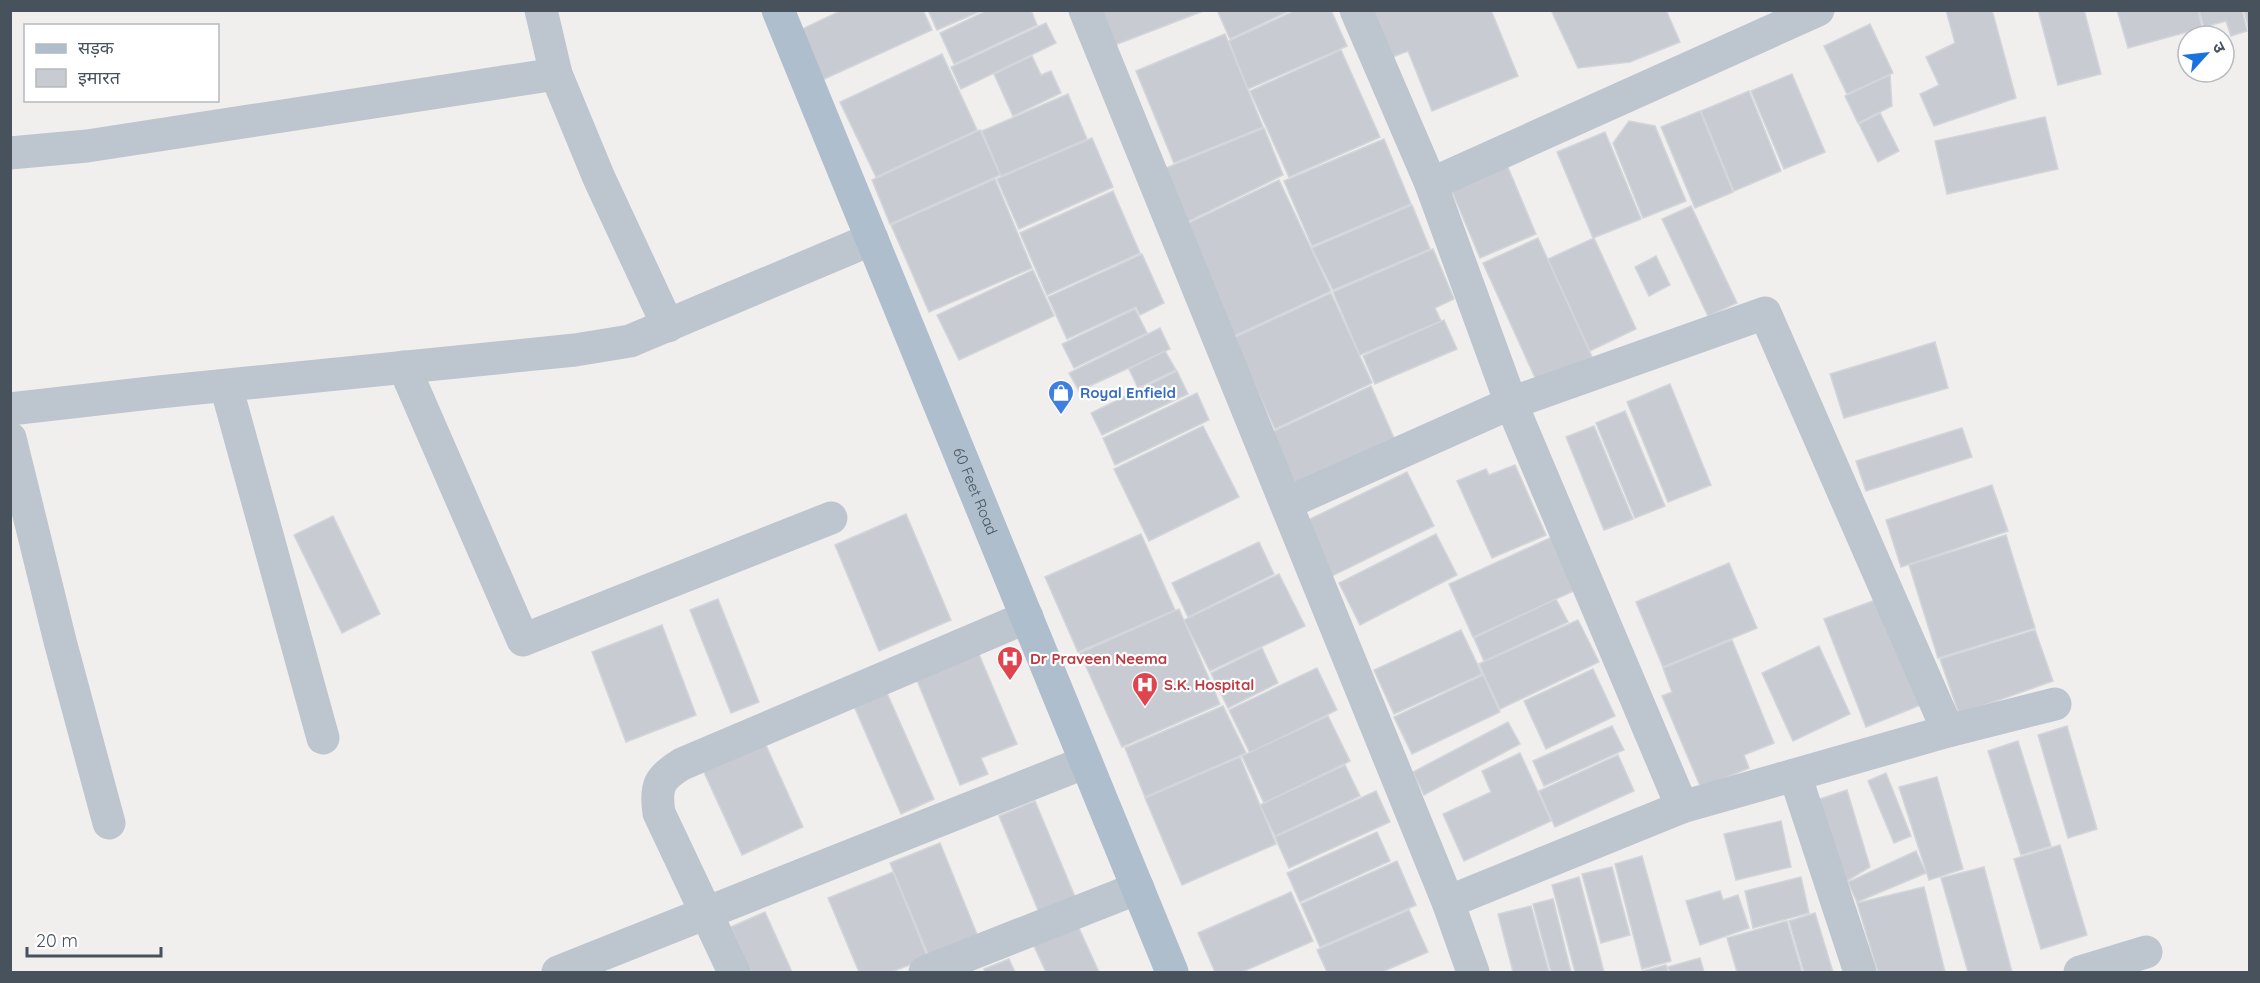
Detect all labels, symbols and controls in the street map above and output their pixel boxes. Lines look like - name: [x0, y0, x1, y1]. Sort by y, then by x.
- legend: [24, 24, 219, 102]
- north arrow: [2176, 24, 2236, 84]
- text: सड़क: [78, 36, 115, 59]
- text: उ: [2208, 38, 2231, 56]
- text: इमारत: [78, 66, 121, 89]
- shop icon: Royal Enfield: [1046, 378, 1076, 416]
- place label: Royal Enfield: [1080, 383, 1176, 402]
- street label: 60 Feet Road: [949, 444, 1002, 538]
- hospital icon: Dr Praveen Neema: [995, 644, 1025, 682]
- place label: Dr Praveen Neema: [1030, 649, 1167, 668]
- hospital icon: S.K. Hospital: [1130, 670, 1160, 708]
- place label: S.K. Hospital: [1164, 675, 1254, 694]
- scale bar: [27, 920, 160, 958]
- text: 20 m: [36, 929, 78, 952]

